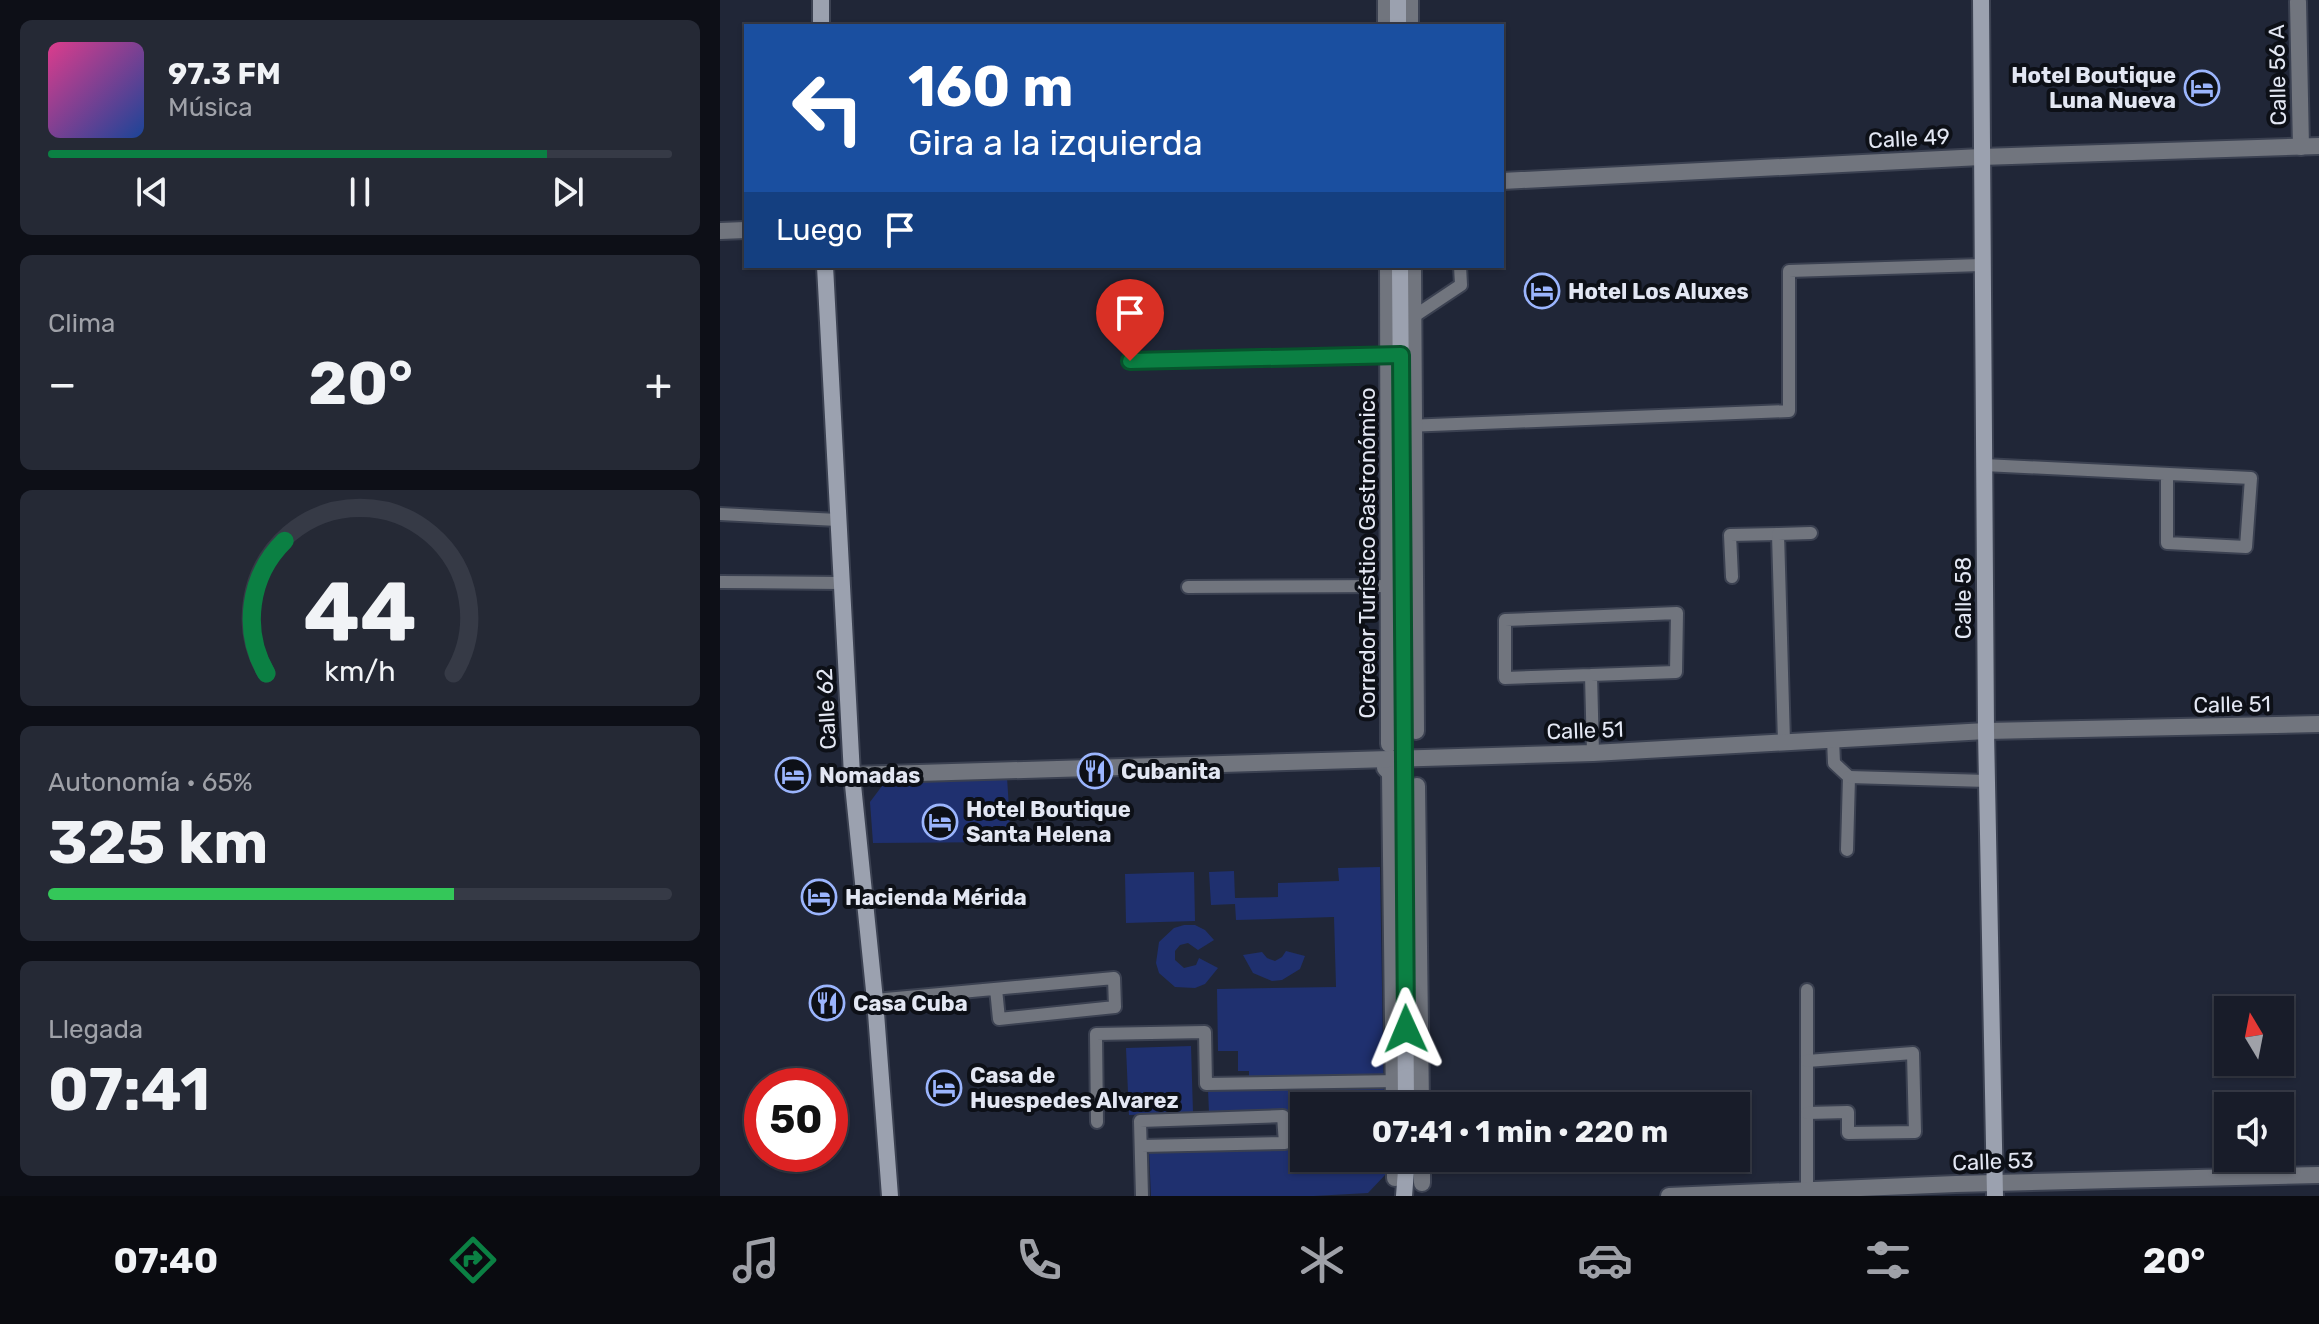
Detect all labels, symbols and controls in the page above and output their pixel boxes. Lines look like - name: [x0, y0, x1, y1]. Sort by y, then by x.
- street label: Calle 56 A: [2263, 24, 2292, 126]
- text: 160 m: [908, 54, 1074, 120]
- text: 97.3 FM: [168, 56, 281, 92]
- icon: left: [776, 56, 880, 160]
- place label: Hotel Boutique Luna Nueva: [2011, 62, 2176, 114]
- hotel icon: Hotel Boutique Luna Nueva: [2183, 69, 2221, 107]
- text: Música: [168, 92, 253, 123]
- text: Gira a la izquierda: [908, 121, 1203, 164]
- street label: Calle 49: [1868, 123, 1951, 154]
- icon: previous: [130, 170, 174, 214]
- icon: pause: [338, 170, 382, 214]
- icon: next: [546, 170, 590, 214]
- icon: arrive: [878, 208, 922, 252]
- text: Luego: [776, 212, 862, 248]
- hotel icon: Hotel Los Aluxes: [1523, 272, 1561, 310]
- place label: Hotel Los Aluxes: [1568, 278, 1749, 305]
- pin: [1096, 279, 1164, 361]
- icon: arrive: [1108, 291, 1152, 335]
- text: Clima: [48, 308, 115, 339]
- text: 20°: [308, 348, 413, 419]
- text: −: [48, 358, 77, 410]
- text: +: [645, 358, 672, 410]
- street label: Corredor Turístico Gastronómico: [1354, 387, 1381, 719]
- street label: Calle 58: [1950, 557, 1977, 639]
- text: 44: [303, 562, 417, 661]
- text: km/h: [324, 654, 396, 688]
- street label: Calle 62: [811, 668, 842, 750]
- street label: Calle 51: [2193, 690, 2271, 719]
- street label: Calle 51: [1546, 716, 1624, 745]
- restaurant icon: Cubanita: [1076, 752, 1114, 790]
- hotel icon: Nomadas: [774, 756, 812, 794]
- place label: Cubanita: [1121, 758, 1221, 785]
- place label: Nomadas: [819, 762, 920, 789]
- text: Autonomía · 65%: [48, 767, 253, 798]
- place label: Hotel Boutique Santa Helena: [966, 796, 1131, 848]
- hotel icon: Hotel Boutique Santa Helena: [921, 803, 959, 841]
- text: 325 km: [48, 807, 268, 878]
- hotel icon: Hacienda Mérida: [800, 878, 838, 916]
- place label: Hacienda Mérida: [845, 884, 1027, 911]
- restaurant icon: Casa Cuba: [808, 984, 846, 1022]
- position arrow: [1364, 987, 1448, 1071]
- place label: Casa Cuba: [853, 990, 968, 1017]
- north arrow: [2214, 996, 2294, 1076]
- map controls: [2214, 996, 2294, 1172]
- text: Llegada: [48, 1014, 143, 1045]
- text: 07:41: [48, 1054, 210, 1125]
- place label: Casa de Huespedes Alvarez: [970, 1062, 1179, 1114]
- speed limit sign: 50: [744, 1068, 848, 1172]
- hotel icon: Casa de Huespedes Alvarez: [925, 1069, 963, 1107]
- button: sound: [2214, 1092, 2294, 1172]
- text: 07:41 · 1 min · 220 m: [1372, 1114, 1668, 1150]
- street label: Calle 53: [1952, 1147, 2034, 1176]
- icon: directions: [445, 1232, 501, 1288]
- icon: music: [728, 1232, 784, 1288]
- icon: phone: [1011, 1232, 1067, 1288]
- icon: climate: [1294, 1232, 1350, 1288]
- icon: car: [1577, 1232, 1633, 1288]
- icon: filters: [1860, 1232, 1916, 1288]
- text: 07:40: [113, 1239, 218, 1282]
- text: 20°: [2143, 1239, 2205, 1282]

